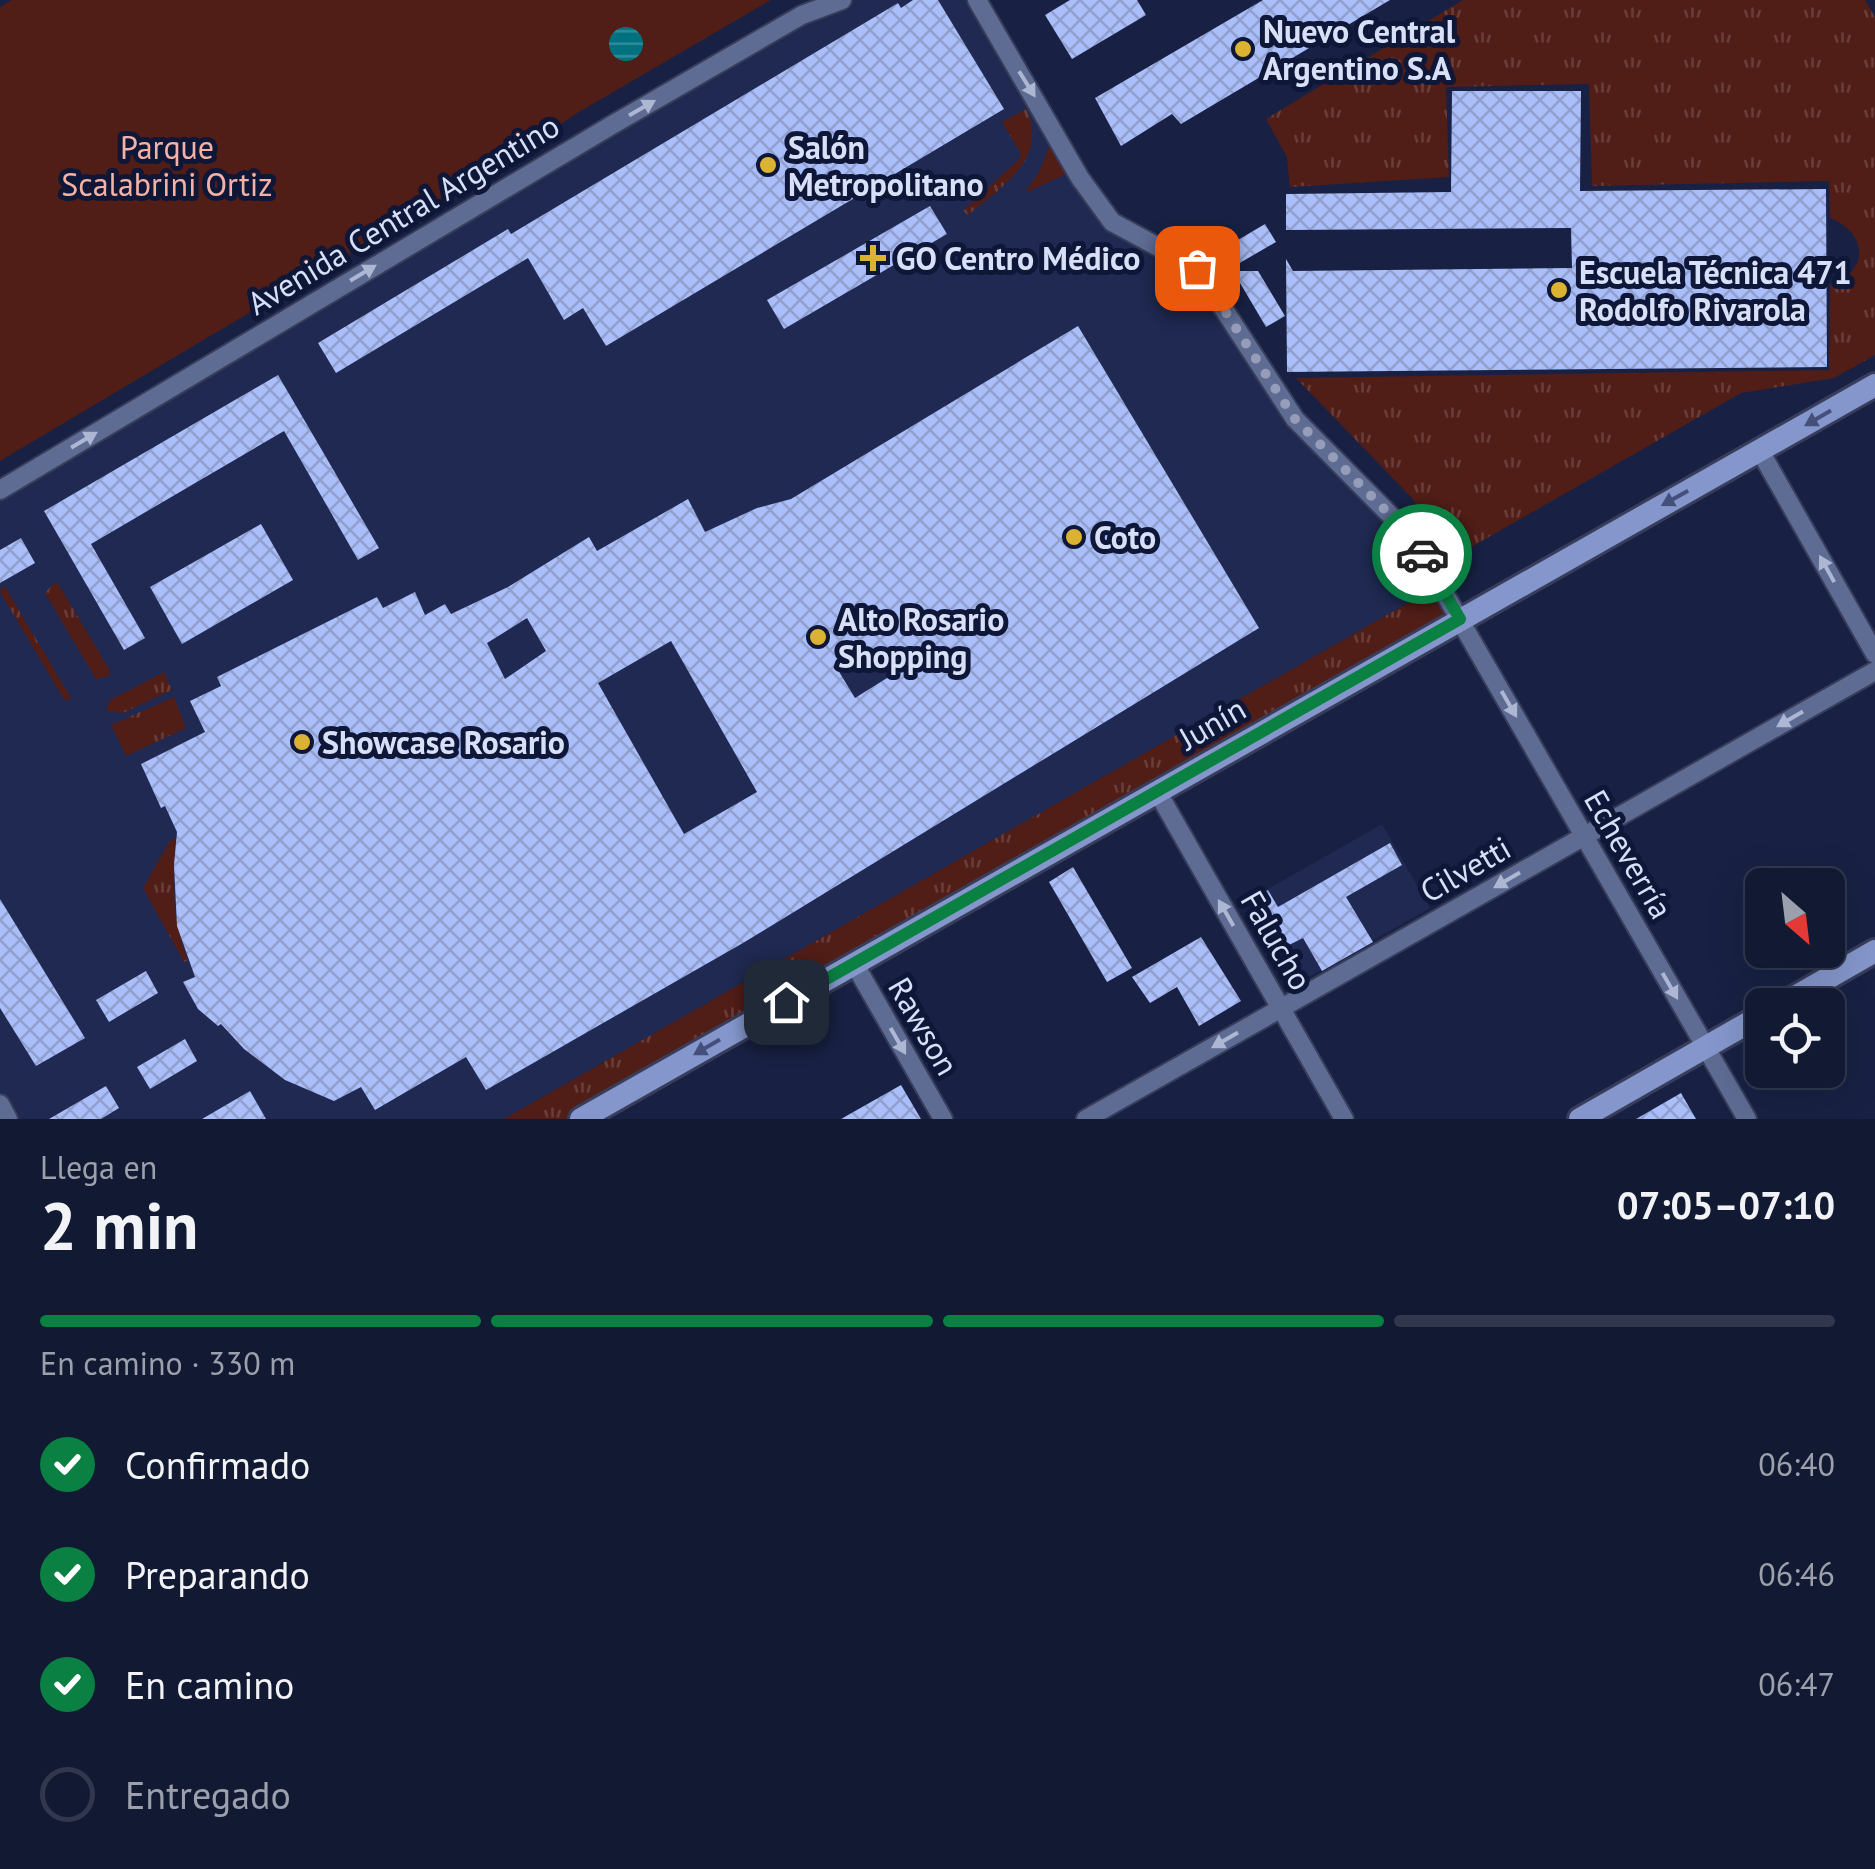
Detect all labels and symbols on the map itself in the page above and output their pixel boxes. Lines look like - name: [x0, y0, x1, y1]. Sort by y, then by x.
- place label: Nuevo Central Argentino S.A: [1263, 10, 1456, 89]
- marker: Nuevo Central Argentino S.A: [1232, 38, 1254, 60]
- one-way arrow: [1018, 70, 1035, 98]
- one-way arrow: [628, 99, 657, 116]
- street label: Avenida Central Argentino: [239, 104, 567, 324]
- park label: Parque Scalabrini Ortiz: [61, 126, 273, 205]
- place label: Salón Metropolitano: [788, 126, 984, 205]
- marker: Salón Metropolitano: [757, 154, 779, 176]
- pin: [1155, 226, 1240, 311]
- place label: GO Centro Médico: [896, 237, 1141, 279]
- marker: GO Centro Médico: [860, 245, 886, 271]
- place label: Escuela Técnica 471 Rodolfo Rivarola: [1579, 251, 1852, 330]
- one-way arrow: [349, 265, 377, 282]
- marker: Escuela Técnica 471 Rodolfo Rivarola: [1548, 279, 1570, 301]
- one-way arrow: [1804, 409, 1832, 426]
- one-way arrow: [70, 432, 98, 449]
- one-way arrow: [1661, 490, 1690, 507]
- courier: [1372, 504, 1472, 604]
- place label: Coto: [1094, 516, 1156, 558]
- marker: Coto: [1063, 526, 1085, 548]
- one-way arrow: [1819, 555, 1837, 583]
- place label: Alto Rosario Shopping: [838, 598, 1004, 677]
- marker: Alto Rosario Shopping: [807, 626, 829, 648]
- street label: Junín: [1169, 687, 1253, 760]
- one-way arrow: [1500, 689, 1517, 718]
- one-way arrow: [1776, 710, 1804, 728]
- place label: Showcase Rosario: [322, 721, 565, 763]
- marker: Showcase Rosario: [291, 731, 313, 753]
- street label: Echeverría: [1575, 782, 1683, 926]
- street label: Cilvetti: [1412, 826, 1518, 912]
- north arrow: [1745, 868, 1845, 968]
- one-way arrow: [1493, 871, 1522, 888]
- street label: Falucho: [1232, 883, 1322, 997]
- one-way arrow: [1218, 898, 1235, 927]
- pin: [744, 960, 829, 1045]
- street label: Rawson: [879, 969, 969, 1083]
- one-way arrow: [1662, 971, 1679, 1000]
- one-way arrow: [889, 1027, 907, 1055]
- one-way arrow: [1211, 1031, 1239, 1049]
- one-way arrow: [693, 1038, 722, 1055]

